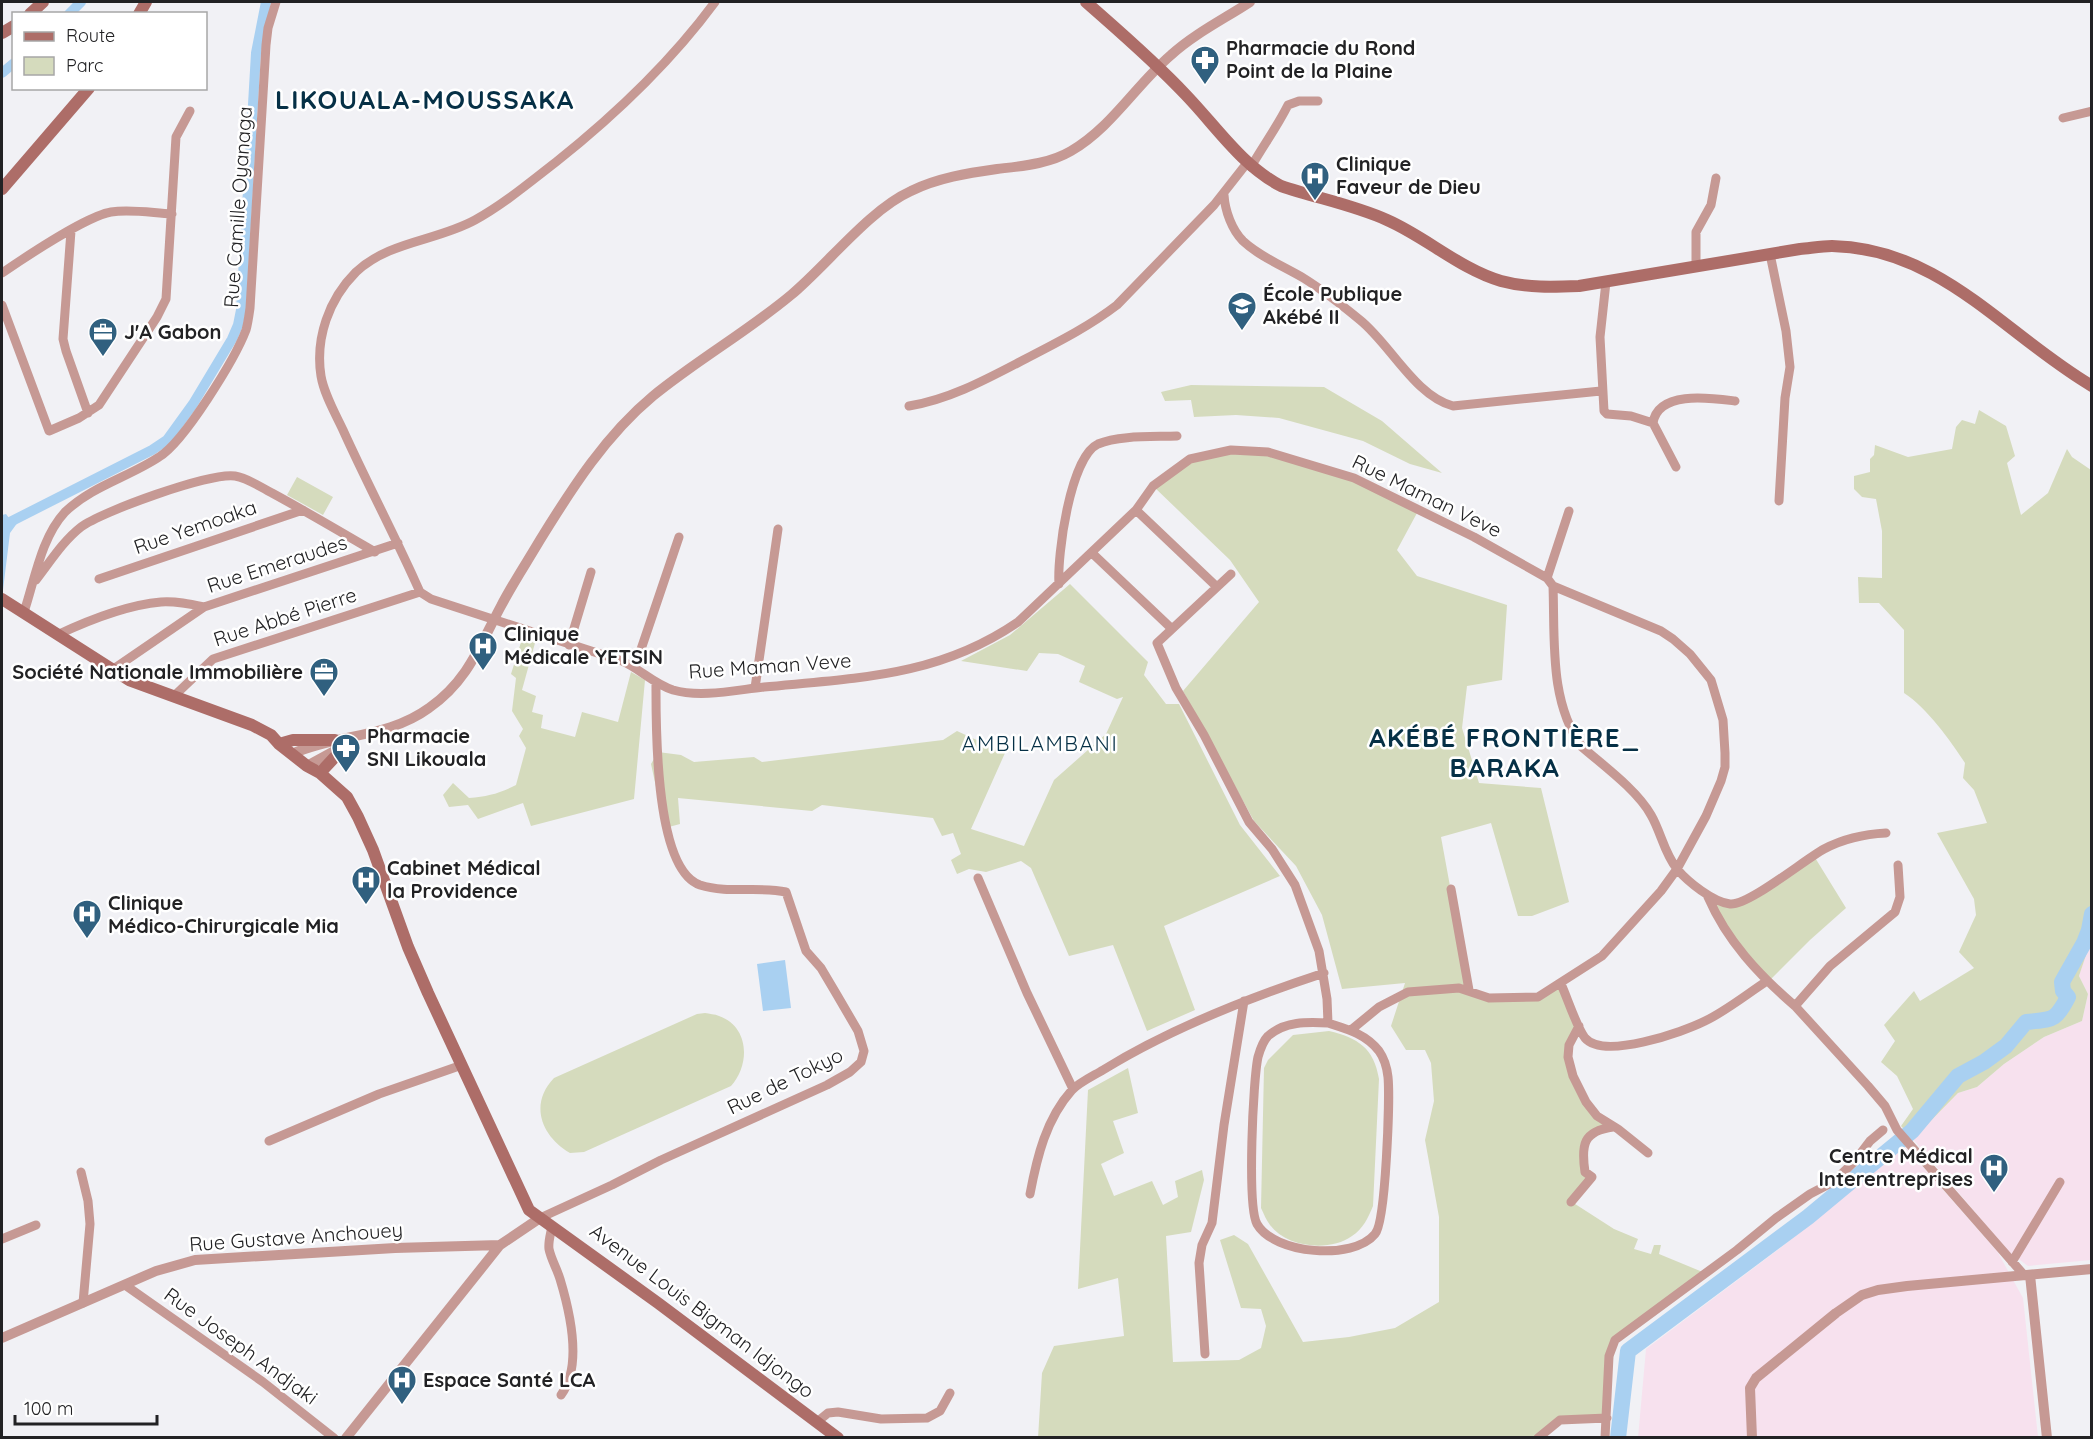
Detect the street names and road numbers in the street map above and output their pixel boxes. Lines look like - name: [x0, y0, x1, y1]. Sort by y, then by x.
- street label: Rue Camille Oyanaga: [218, 105, 257, 308]
- street label: Rue Maman Veve: [1348, 449, 1506, 543]
- street label: Rue Yemoaka: [130, 494, 260, 559]
- street label: Rue Emeraudes: [204, 529, 350, 598]
- street label: Rue Abbé Pierre: [210, 582, 360, 651]
- street label: Rue Maman Veve: [688, 647, 852, 684]
- street label: Rue de Tokyo: [723, 1042, 847, 1119]
- street label: Rue Gustave Anchouey: [188, 1217, 404, 1256]
- street label: Avenue Louis Bigman Idjongo: [585, 1218, 819, 1403]
- street label: Rue Joseph Andjaki: [160, 1282, 323, 1410]

